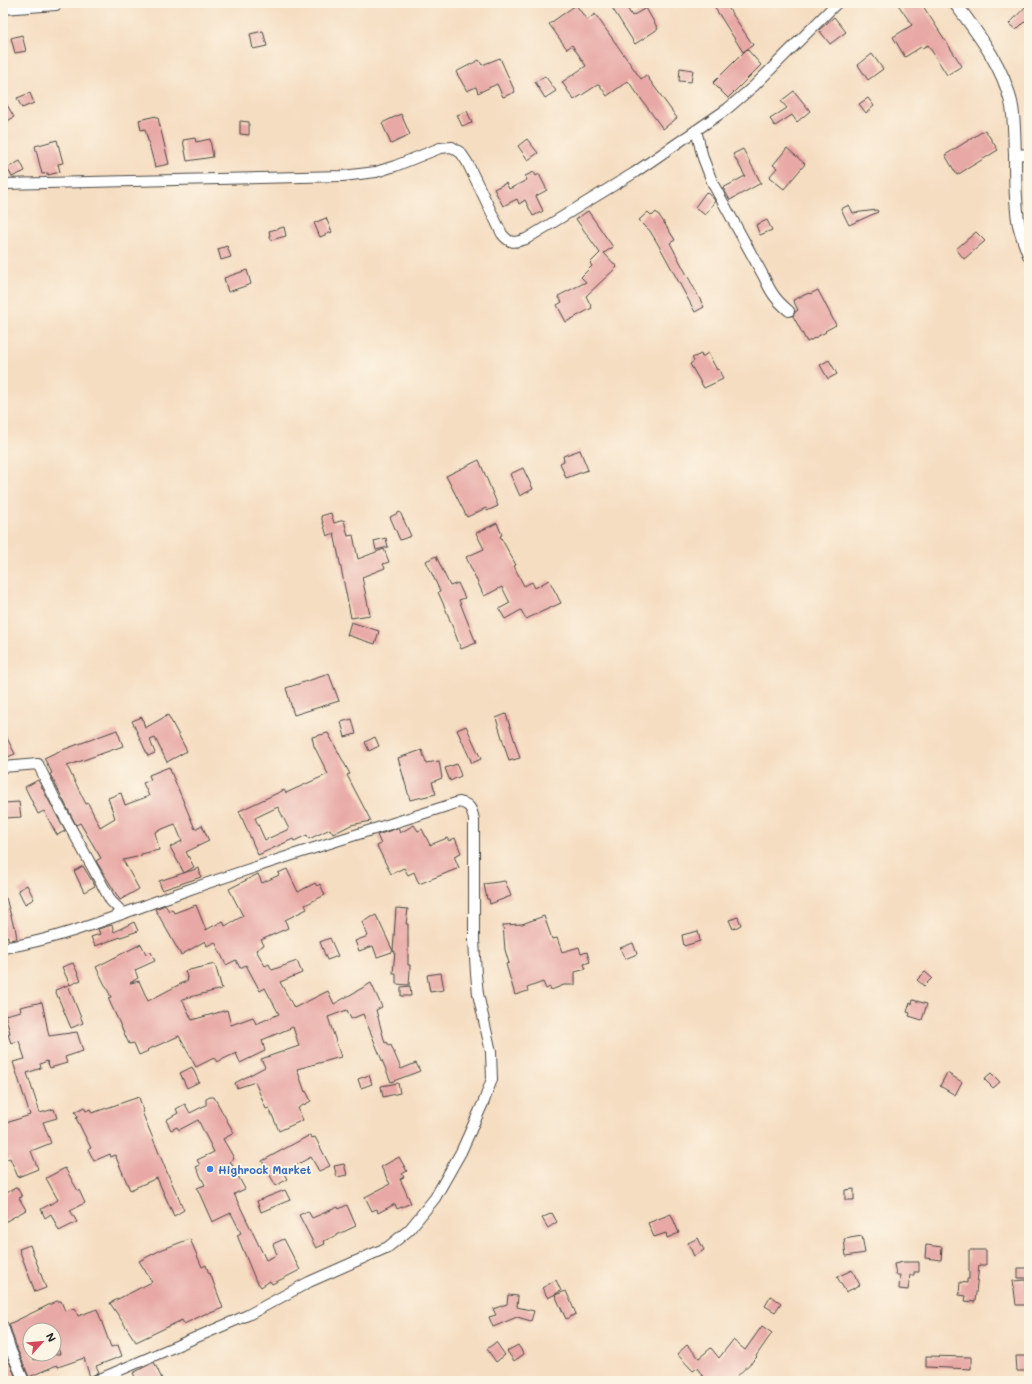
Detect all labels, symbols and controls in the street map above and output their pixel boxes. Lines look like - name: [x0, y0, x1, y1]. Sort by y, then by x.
- place label: Highrock Market: [218, 1162, 311, 1177]
- marker: Highrock Market: [205, 1164, 215, 1174]
- north arrow: [22, 1322, 62, 1362]
- text: N: [43, 1330, 60, 1344]

